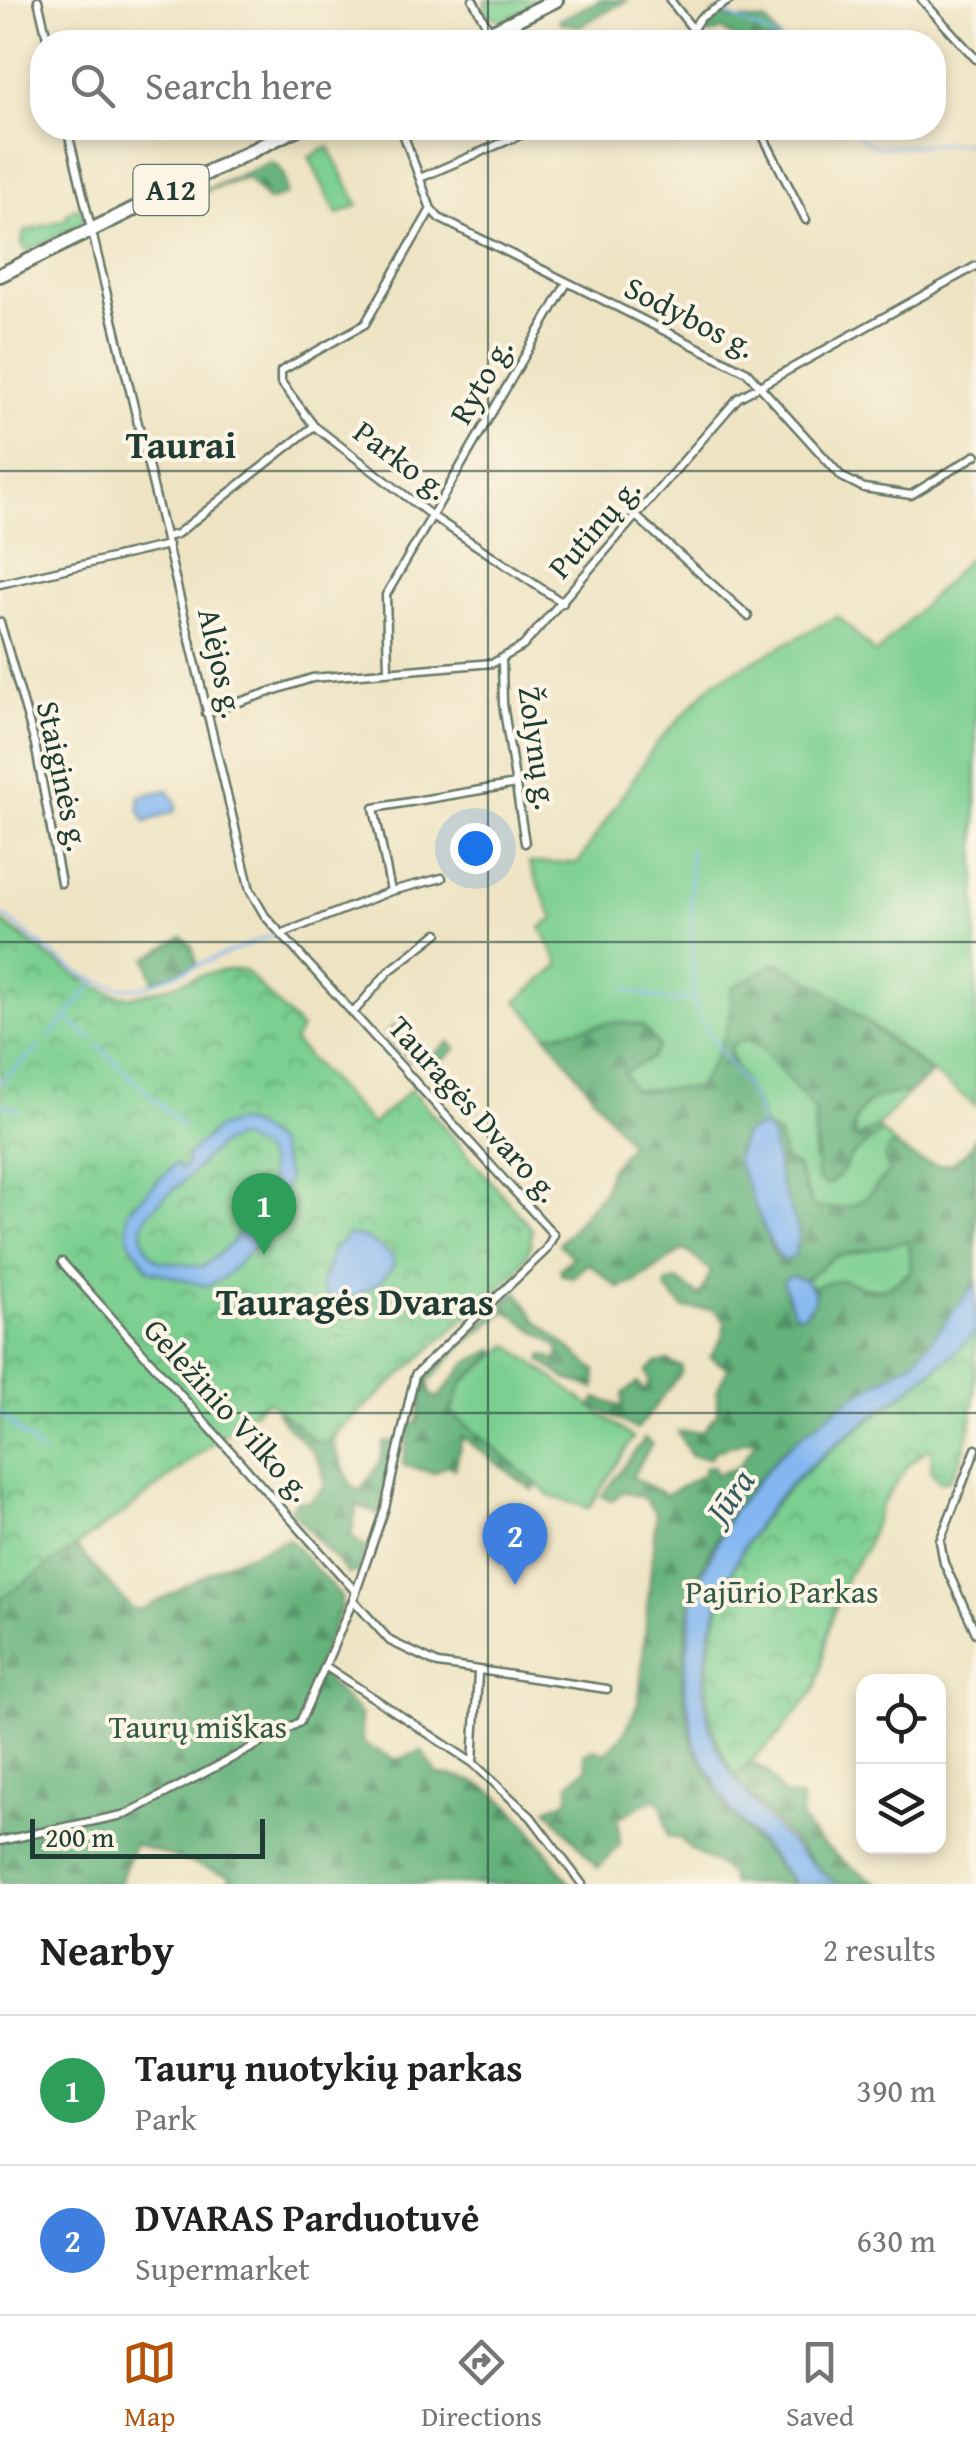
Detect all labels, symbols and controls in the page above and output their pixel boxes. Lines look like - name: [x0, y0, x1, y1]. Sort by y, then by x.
- search box: [30, 30, 946, 140]
- text: Search here: [145, 57, 333, 113]
- icon: search: [65, 58, 120, 113]
- road number: A12: [134, 165, 208, 215]
- street label: Sodybos g.: [617, 264, 764, 370]
- street label: Ryto g.: [437, 329, 524, 433]
- street label: Parko g.: [344, 408, 459, 511]
- district label: Taurai: [126, 416, 236, 472]
- street label: Putinų g.: [536, 467, 651, 589]
- street label: Alėjos g.: [186, 603, 257, 723]
- street label: Žolynų g.: [507, 683, 570, 813]
- street label: Staiginės g.: [25, 696, 102, 855]
- your location: [450, 823, 501, 874]
- street label: Tauragės Dvaro g.: [377, 1005, 571, 1213]
- pin: 1: [232, 1172, 296, 1255]
- district label: Tauragės Dvaras: [216, 1273, 494, 1329]
- street label: Geležinio Vilko g.: [133, 1307, 324, 1512]
- water label: Jūra: [690, 1458, 767, 1537]
- pin: 2: [482, 1502, 548, 1585]
- park label: Pajūrio Parkas: [685, 1568, 879, 1615]
- map controls: [856, 1674, 946, 1854]
- button: locate: [856, 1674, 946, 1764]
- park label: Taurų miškas: [109, 1703, 287, 1750]
- button: layers: [856, 1764, 946, 1854]
- scale bar: [30, 1814, 265, 1858]
- text: 200 m: [45, 1816, 114, 1857]
- text: Nearby: [40, 1919, 174, 1980]
- text: 2 results: [823, 1926, 936, 1973]
- text: Taurų nuotykių parkas: [135, 2039, 523, 2095]
- text: 1: [64, 2067, 81, 2114]
- text: 390 m: [857, 2067, 936, 2114]
- text: Park: [135, 2095, 197, 2142]
- text: DVARAS Parduotuvė: [135, 2189, 480, 2245]
- text: 2: [64, 2217, 81, 2264]
- text: 630 m: [857, 2217, 936, 2264]
- text: Supermarket: [135, 2245, 310, 2292]
- tab: Map: [122, 2335, 177, 2436]
- tab: Directions: [421, 2335, 542, 2436]
- tab: Saved: [786, 2335, 854, 2436]

